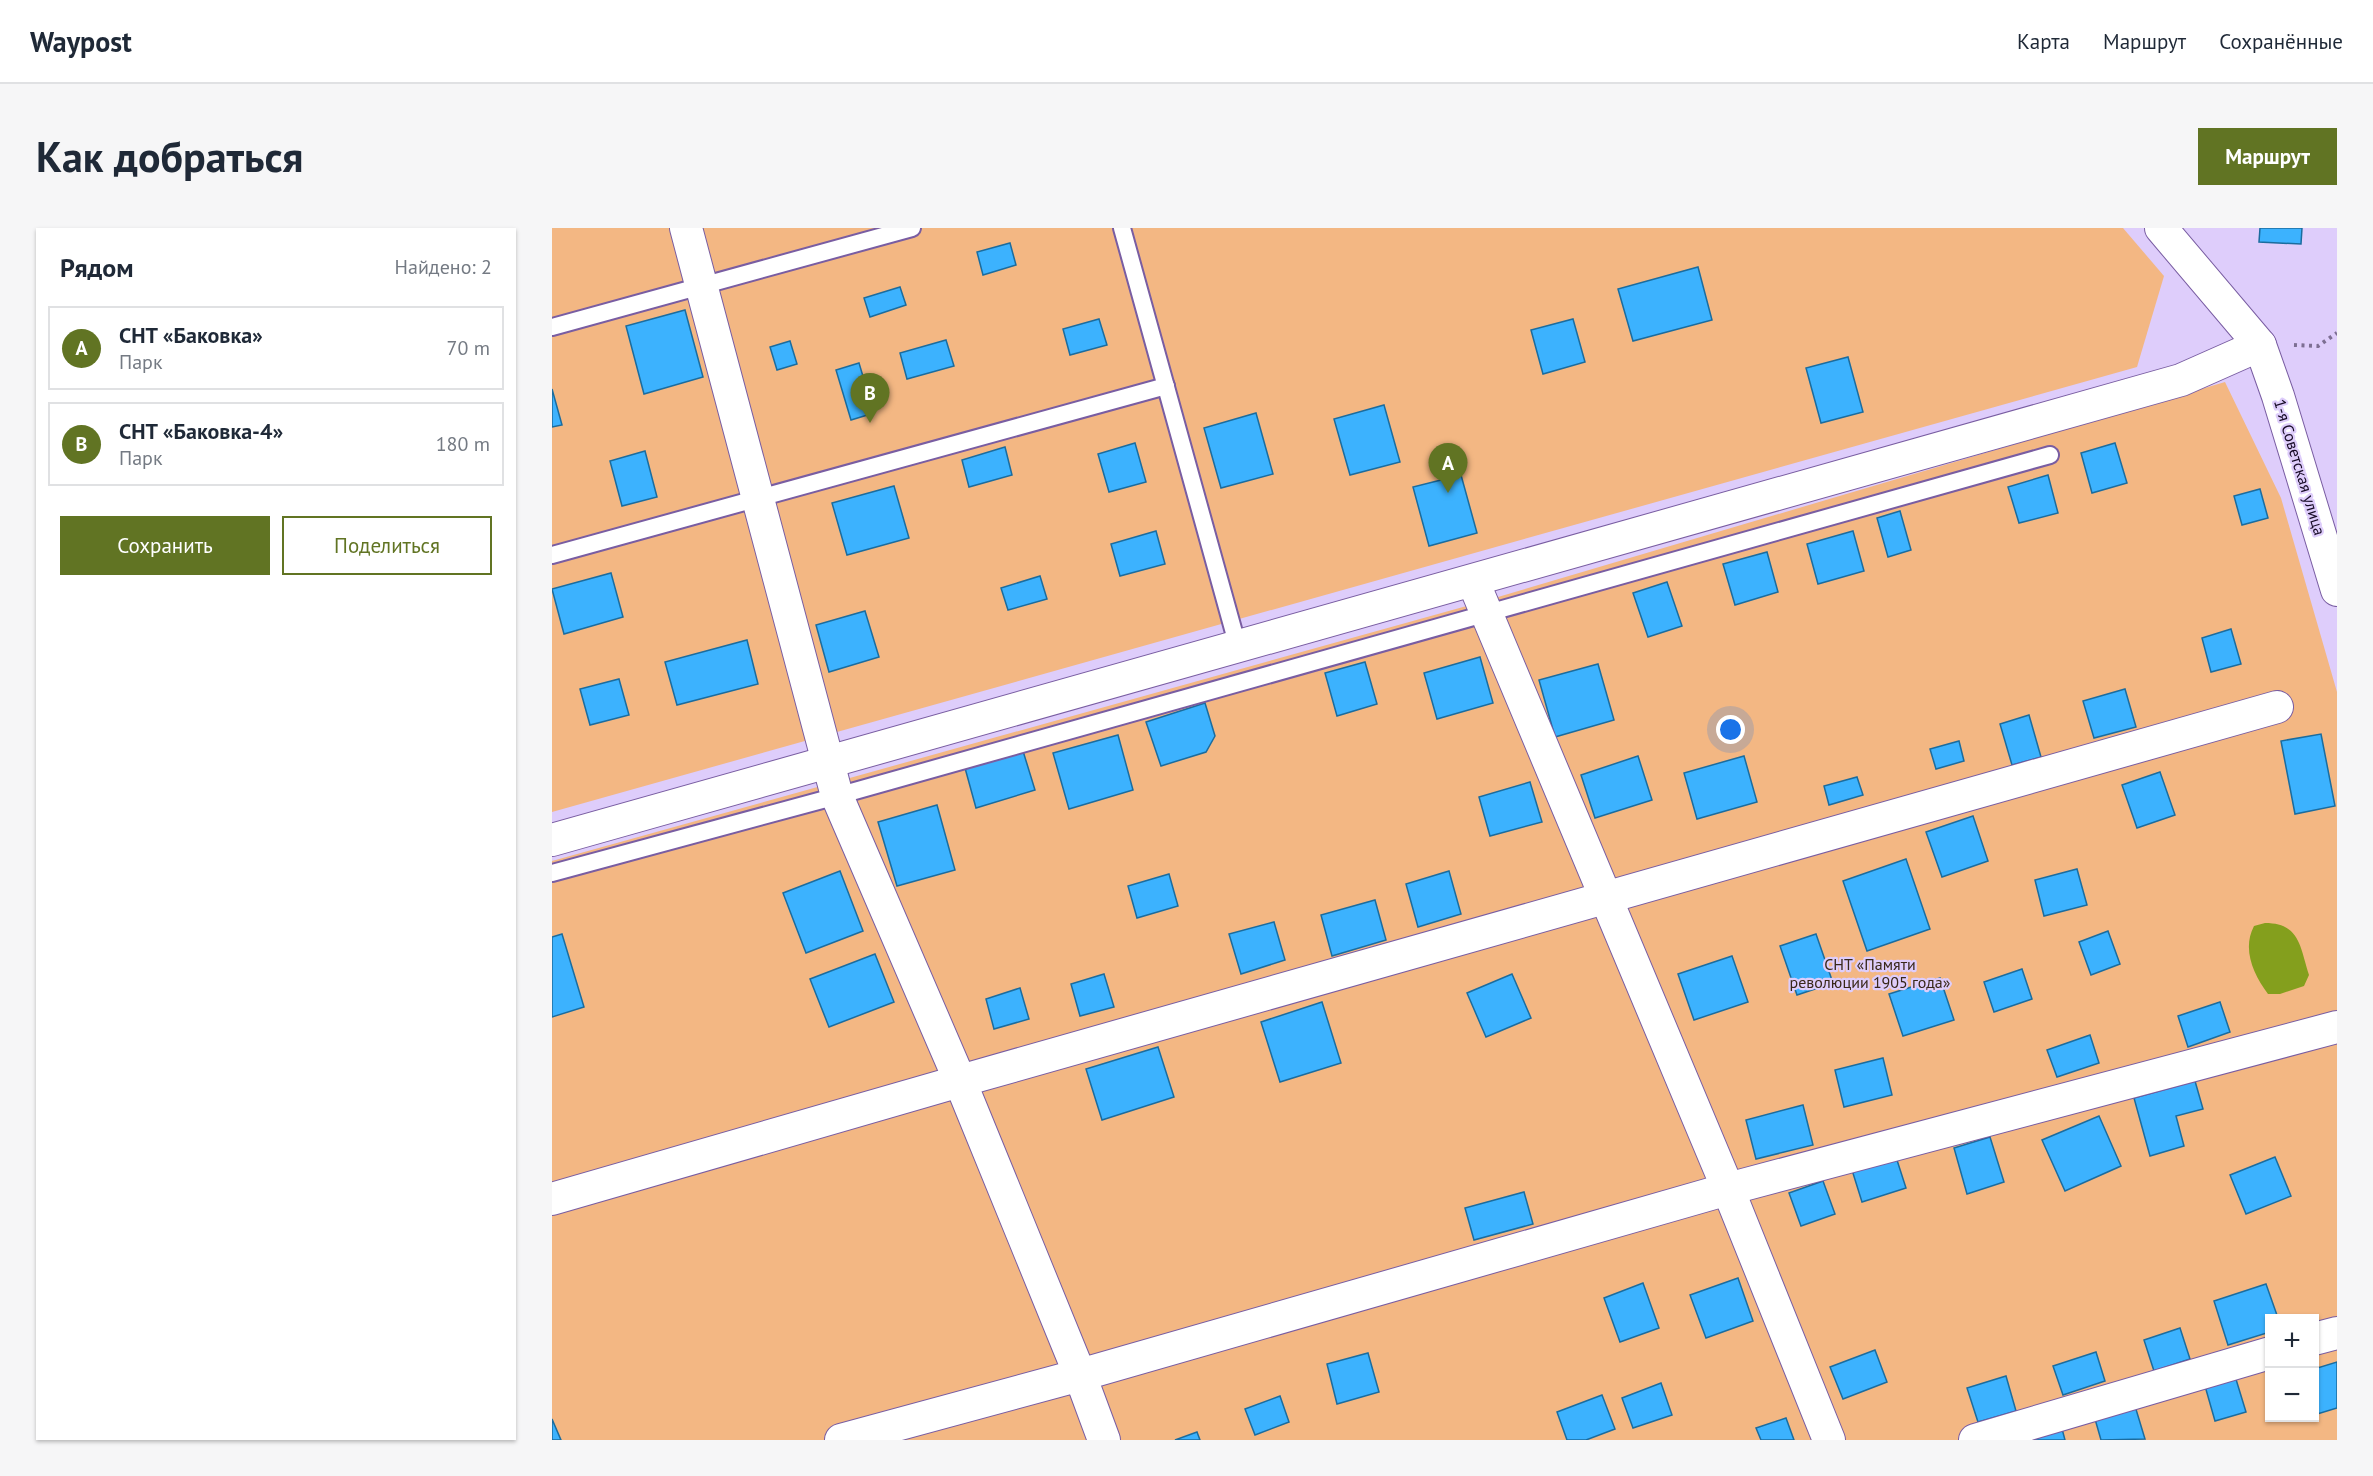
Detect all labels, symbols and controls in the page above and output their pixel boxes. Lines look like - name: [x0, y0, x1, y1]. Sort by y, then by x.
- text: Waypost: [30, 23, 132, 60]
- text: Карта: [2017, 28, 2070, 55]
- text: Маршрут: [2103, 28, 2186, 55]
- text: Сохранённые: [2219, 28, 2343, 55]
- button: Маршрут: [2198, 128, 2337, 185]
- text: Как добраться: [36, 129, 303, 184]
- text: Рядом: [60, 251, 134, 284]
- text: Найдено: 2: [395, 254, 492, 280]
- text: СНТ «Баковка»: [119, 321, 263, 349]
- text: A: [75, 335, 88, 361]
- text: 70 m: [447, 335, 490, 361]
- text: Парк: [119, 349, 162, 375]
- pin: B: [850, 374, 890, 423]
- street label: 1-я Советская улица: [2270, 397, 2330, 537]
- text: СНТ «Баковка-4»: [119, 417, 283, 445]
- text: B: [76, 431, 87, 457]
- text: 180 m: [436, 431, 490, 457]
- pin: A: [1428, 444, 1468, 493]
- text: Парк: [119, 445, 162, 471]
- button: Сохранить: [60, 516, 270, 575]
- button: Поделиться: [282, 516, 492, 575]
- your location: [1716, 715, 1745, 744]
- park label: СНТ «Памяти революции 1905 года»: [1790, 954, 1951, 992]
- map controls: [2265, 1314, 2319, 1422]
- button: +: [2265, 1314, 2319, 1368]
- button: −: [2265, 1368, 2319, 1422]

